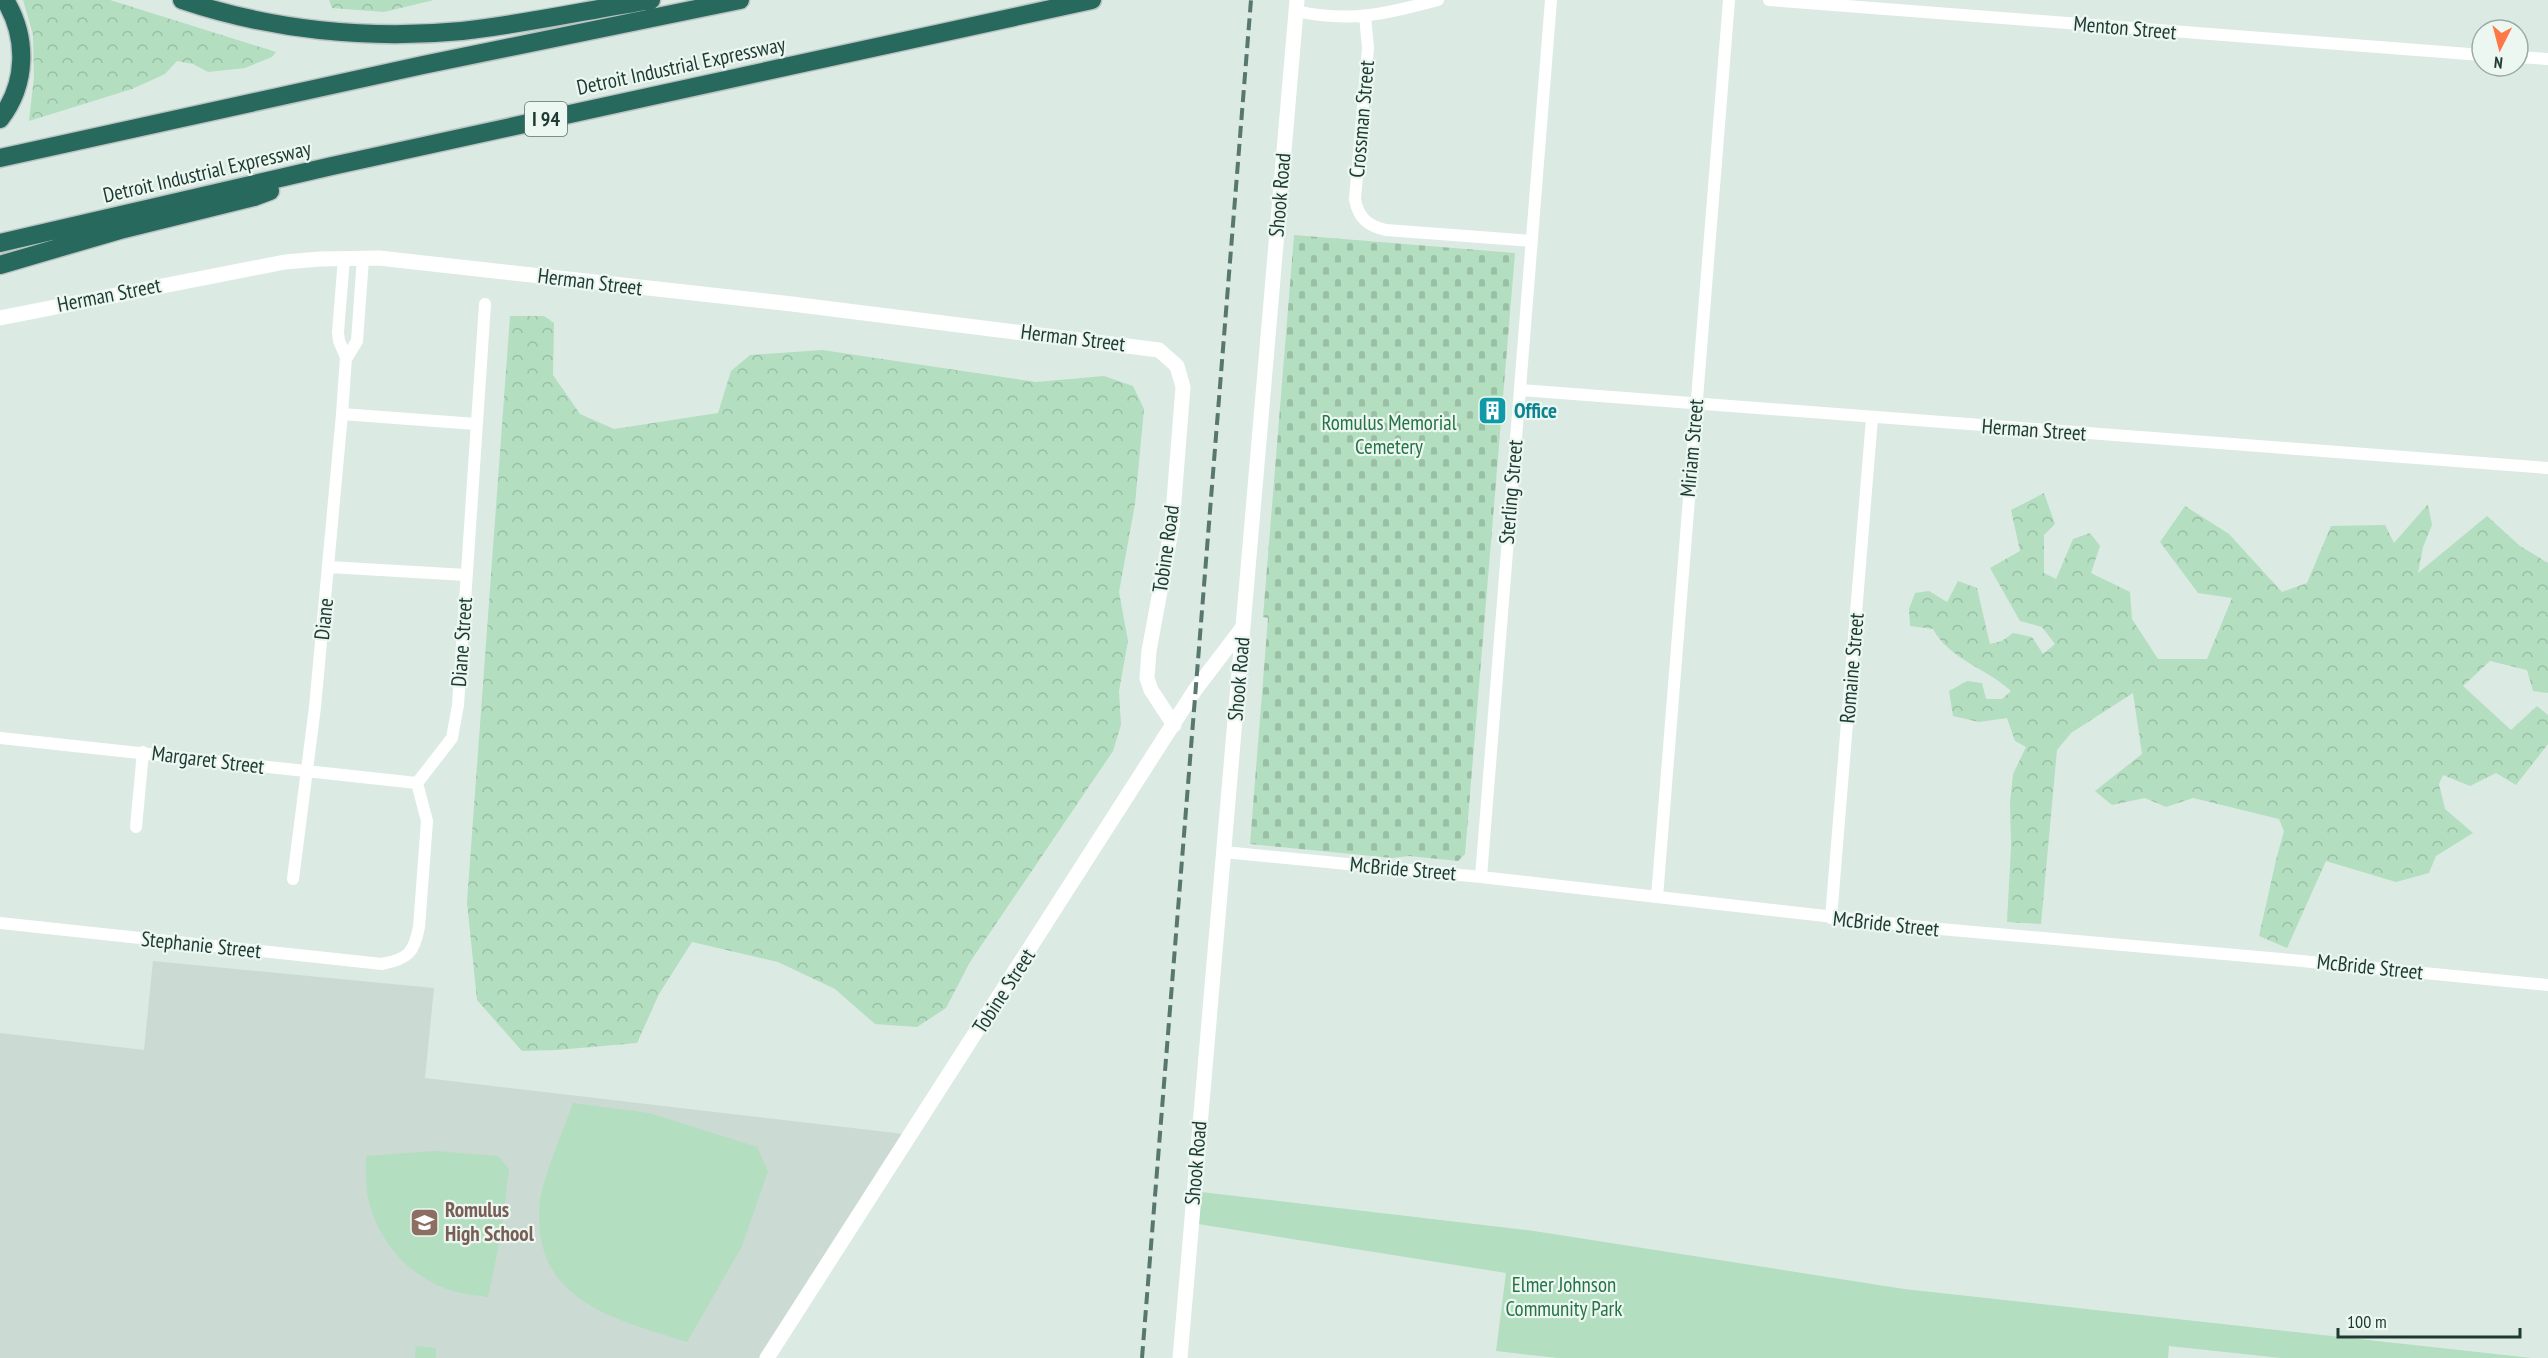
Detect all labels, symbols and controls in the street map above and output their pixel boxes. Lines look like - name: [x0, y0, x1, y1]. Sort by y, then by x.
- street label: Menton Street: [2073, 10, 2178, 45]
- north arrow: [2470, 18, 2530, 78]
- street label: Detroit Industrial Expressway: [574, 30, 788, 101]
- text: N: [2493, 53, 2504, 73]
- street label: Crossman Street: [1343, 59, 1380, 179]
- road number: I 94: [525, 102, 567, 136]
- street label: Detroit Industrial Expressway: [100, 134, 314, 209]
- street label: Shook Road: [1262, 152, 1297, 238]
- street label: Herman Street: [536, 262, 644, 301]
- street label: Herman Street: [55, 271, 163, 318]
- street label: Herman Street: [1019, 318, 1127, 357]
- building icon: Office: [1477, 395, 1509, 427]
- place label: Office: [1514, 397, 1557, 424]
- street label: Miriam Street: [1674, 398, 1709, 498]
- park label: Romulus Memorial Cemetery: [1321, 409, 1457, 460]
- street label: Herman Street: [1981, 412, 2088, 447]
- street label: Sterling Street: [1492, 438, 1529, 545]
- street label: Tobine Road: [1146, 503, 1185, 594]
- street label: Diane Street: [445, 596, 478, 688]
- street label: Diane: [308, 597, 339, 641]
- street label: Romaine Street: [1833, 611, 1870, 724]
- street label: Shook Road: [1221, 636, 1256, 722]
- street label: Margaret Street: [150, 739, 266, 780]
- street label: McBride Street: [1349, 850, 1458, 887]
- street label: McBride Street: [1832, 904, 1941, 943]
- street label: Stephanie Street: [140, 925, 263, 964]
- street label: Tobine Street: [966, 943, 1041, 1038]
- street label: McBride Street: [2316, 947, 2425, 986]
- street label: Shook Road: [1178, 1120, 1213, 1206]
- place label: Romulus High School: [445, 1196, 535, 1247]
- school or university icon: Romulus High School: [408, 1206, 440, 1238]
- park label: Elmer Johnson Community Park: [1506, 1271, 1622, 1322]
- scale bar: [2338, 1301, 2520, 1339]
- text: 100 m: [2347, 1310, 2387, 1333]

